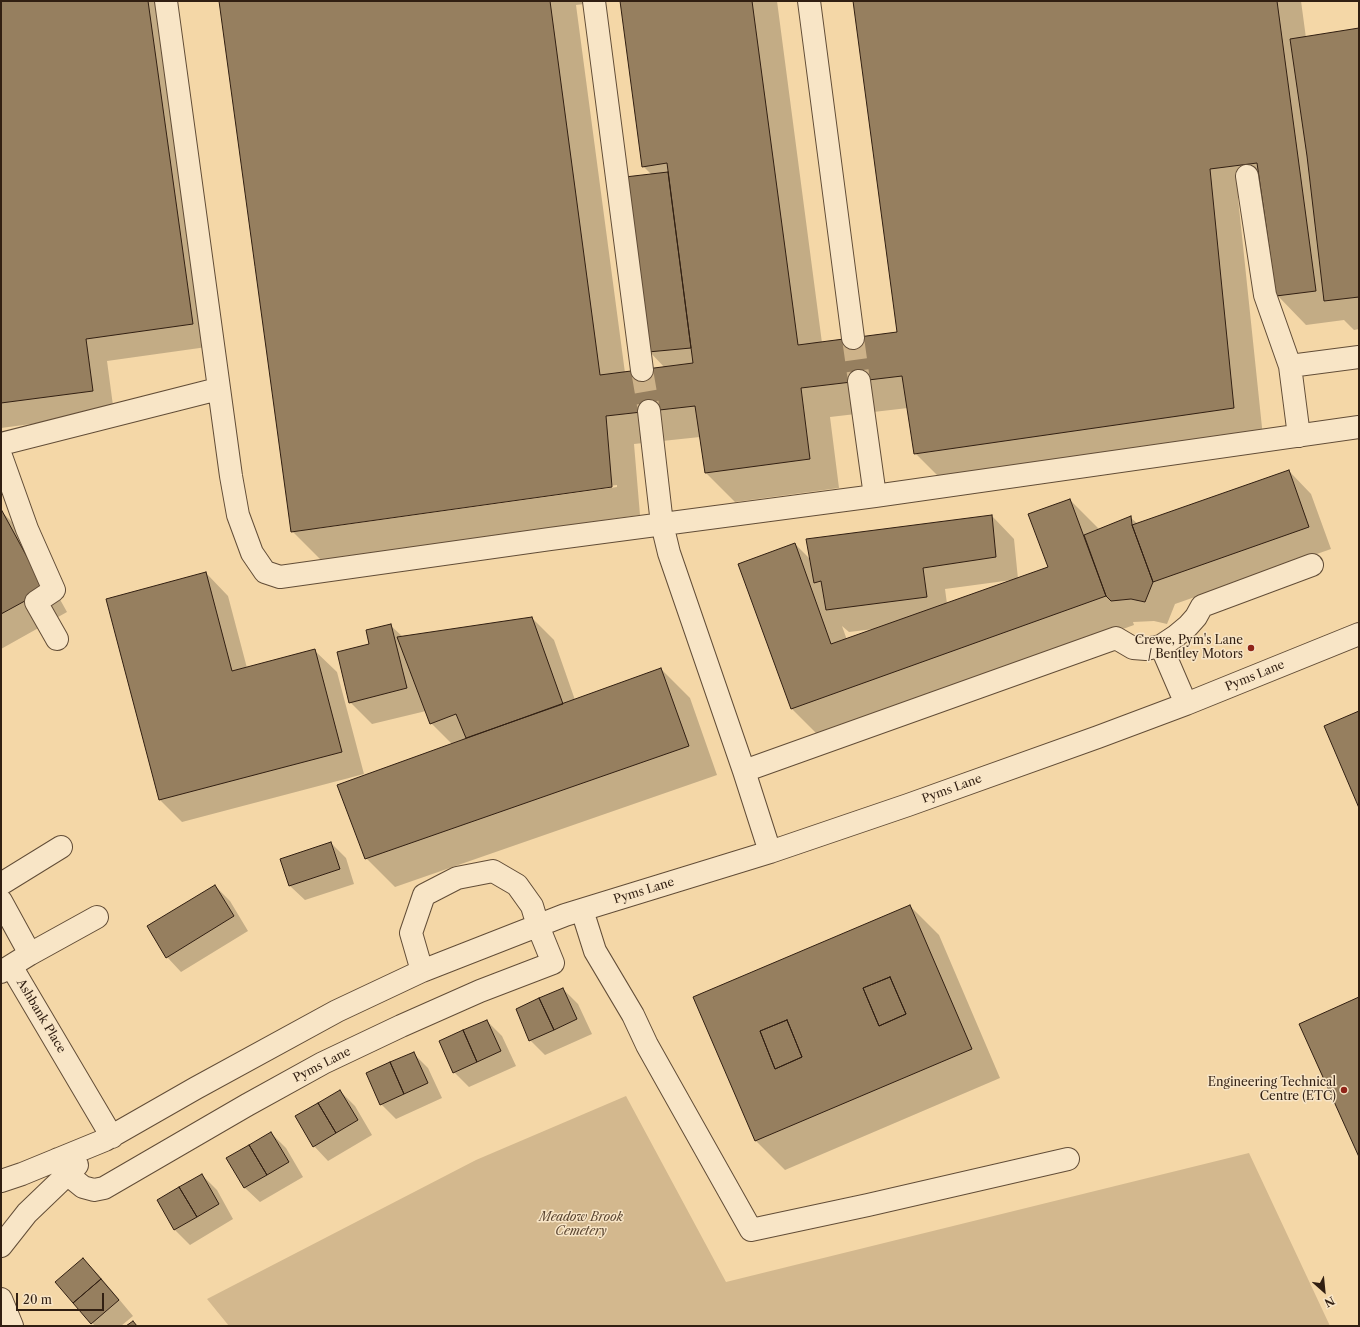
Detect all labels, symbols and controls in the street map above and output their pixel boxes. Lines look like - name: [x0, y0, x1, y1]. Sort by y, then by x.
- place label: Crewe, Pym's Lane / Bentley Motors: [1135, 634, 1243, 662]
- marker: Crewe, Pym's Lane / Bentley Motors: [1246, 643, 1256, 653]
- street label: Pyms Lane: [1223, 658, 1287, 694]
- street label: Pyms Lane: [920, 772, 984, 806]
- street label: Pyms Lane: [612, 875, 676, 907]
- street label: Ashbank Place: [13, 976, 69, 1056]
- street label: Pyms Lane: [291, 1044, 353, 1086]
- place label: Engineering Technical Centre (ETC): [1208, 1076, 1336, 1104]
- marker: Engineering Technical Centre (ETC): [1339, 1085, 1349, 1095]
- park label: Meadow Brook Cemetery: [539, 1211, 623, 1239]
- north arrow: [1304, 1271, 1344, 1311]
- scale bar: [18, 1285, 106, 1311]
- text: 20 m: [23, 1292, 52, 1307]
- text: N: [1322, 1293, 1337, 1310]

